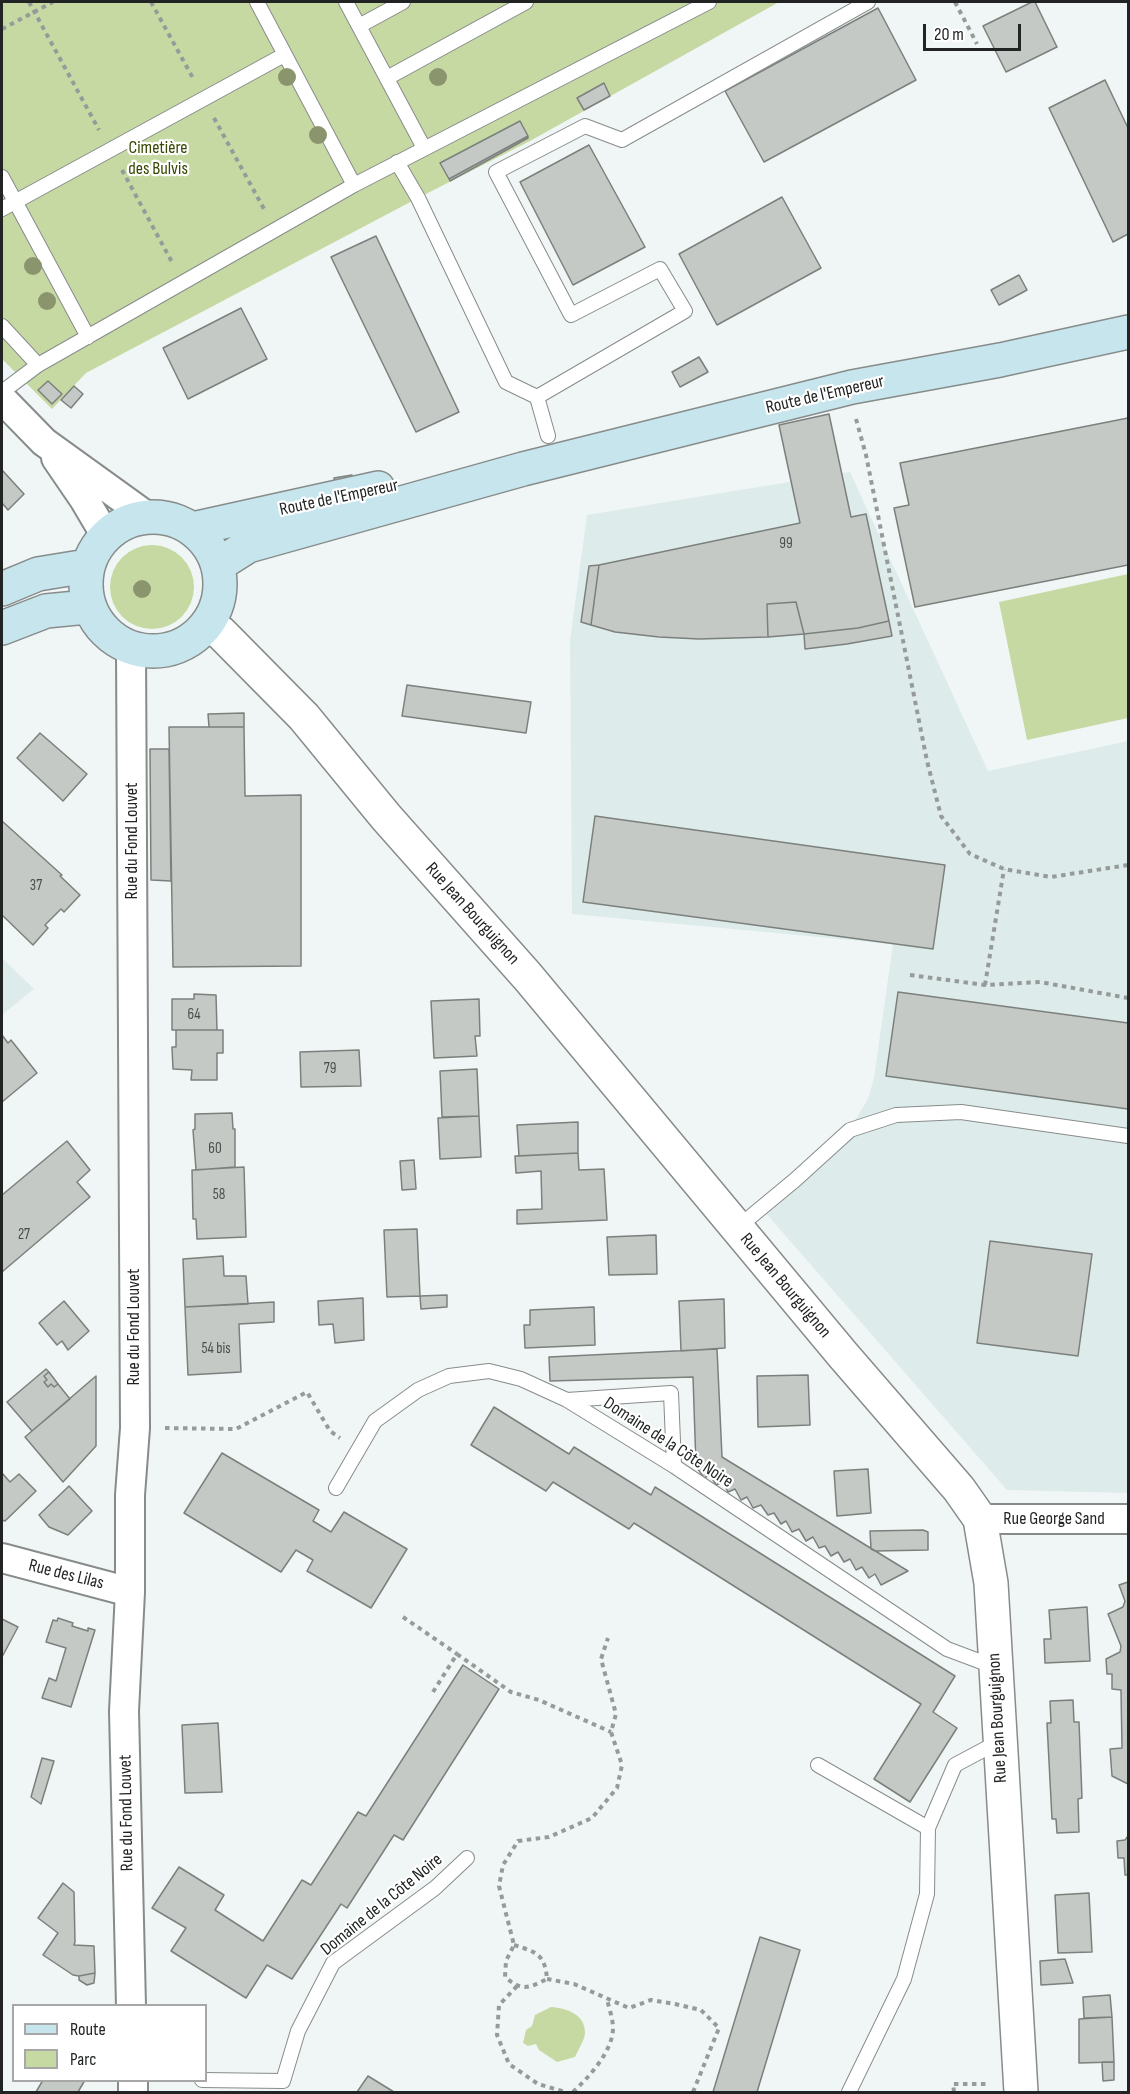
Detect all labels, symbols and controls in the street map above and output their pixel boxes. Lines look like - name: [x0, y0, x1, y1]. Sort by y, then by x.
- scale bar: [926, 12, 1024, 50]
- text: 20 m: [934, 24, 964, 45]
- park label: Cimetière des Bulvis: [128, 137, 188, 180]
- street label: Route de l'Empereur: [764, 371, 886, 419]
- street label: Route de l'Empereur: [278, 475, 400, 521]
- house number: 99: [779, 535, 793, 553]
- street label: Rue du Fond Louvet: [121, 783, 143, 899]
- street label: Rue Jean Bourguignon: [420, 858, 524, 970]
- house number: 37: [30, 877, 42, 895]
- house number: 64: [187, 1006, 201, 1024]
- house number: 79: [324, 1060, 336, 1078]
- house number: 60: [208, 1140, 222, 1158]
- house number: 58: [213, 1186, 225, 1204]
- house number: 27: [18, 1226, 30, 1244]
- street label: Rue Jean Bourguignon: [735, 1229, 835, 1343]
- street label: Rue du Fond Louvet: [123, 1269, 145, 1385]
- house number: 54 bis: [201, 1340, 231, 1358]
- street label: Domaine de la Côte Noire: [599, 1393, 737, 1493]
- street label: Rue George Sand: [1003, 1508, 1105, 1530]
- street label: Rue des Lilas: [26, 1555, 106, 1595]
- street label: Rue Jean Bourguignon: [984, 1652, 1012, 1784]
- street label: Rue du Fond Louvet: [115, 1754, 139, 1872]
- street label: Domaine de la Côte Noire: [317, 1849, 447, 1961]
- legend: [12, 2004, 207, 2082]
- text: Route: [70, 2019, 106, 2040]
- text: Parc: [70, 2049, 96, 2070]

